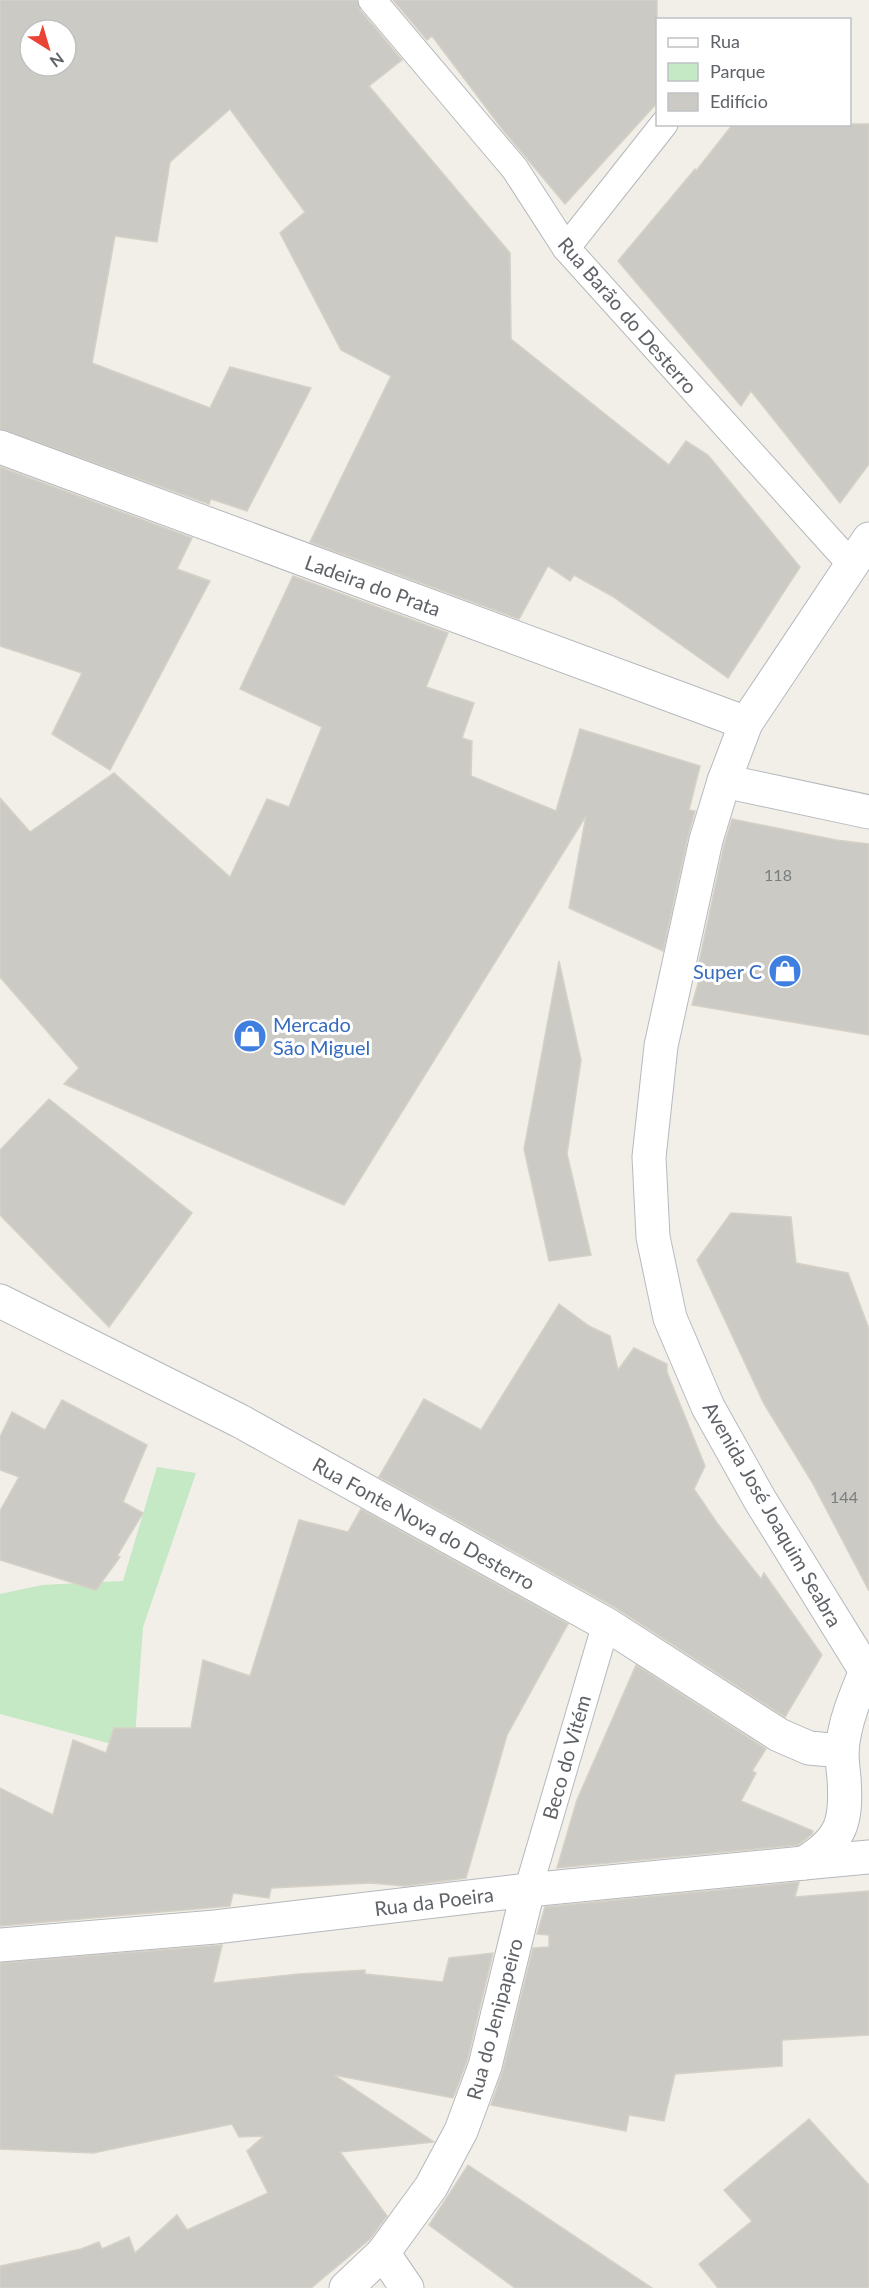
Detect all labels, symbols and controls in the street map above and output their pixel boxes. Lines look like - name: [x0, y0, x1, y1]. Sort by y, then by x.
- north arrow: [18, 18, 78, 78]
- legend: [656, 18, 851, 126]
- text: Rua: [710, 30, 740, 52]
- text: N: [47, 49, 68, 72]
- text: Parque: [710, 60, 765, 82]
- text: Edifício: [710, 90, 768, 112]
- street label: Rua Barão do Desterro: [553, 232, 703, 398]
- street label: Ladeira do Prata: [302, 549, 444, 621]
- house number: 118: [764, 865, 792, 884]
- shop icon: Super C: [767, 953, 803, 989]
- place label: Super C: [693, 959, 762, 983]
- place label: Mercado São Miguel: [273, 1012, 370, 1059]
- shop icon: Mercado São Miguel: [232, 1018, 268, 1054]
- street label: Avenida José Joaquim Seabra: [699, 1397, 847, 1631]
- street label: Rua Fonte Nova do Desterro: [309, 1452, 539, 1594]
- house number: 144: [830, 1487, 858, 1506]
- street label: Beco do Vitém: [537, 1692, 595, 1822]
- street label: Rua da Poeira: [373, 1882, 495, 1920]
- street label: Rua do Jenipapeiro: [461, 1936, 527, 2102]

